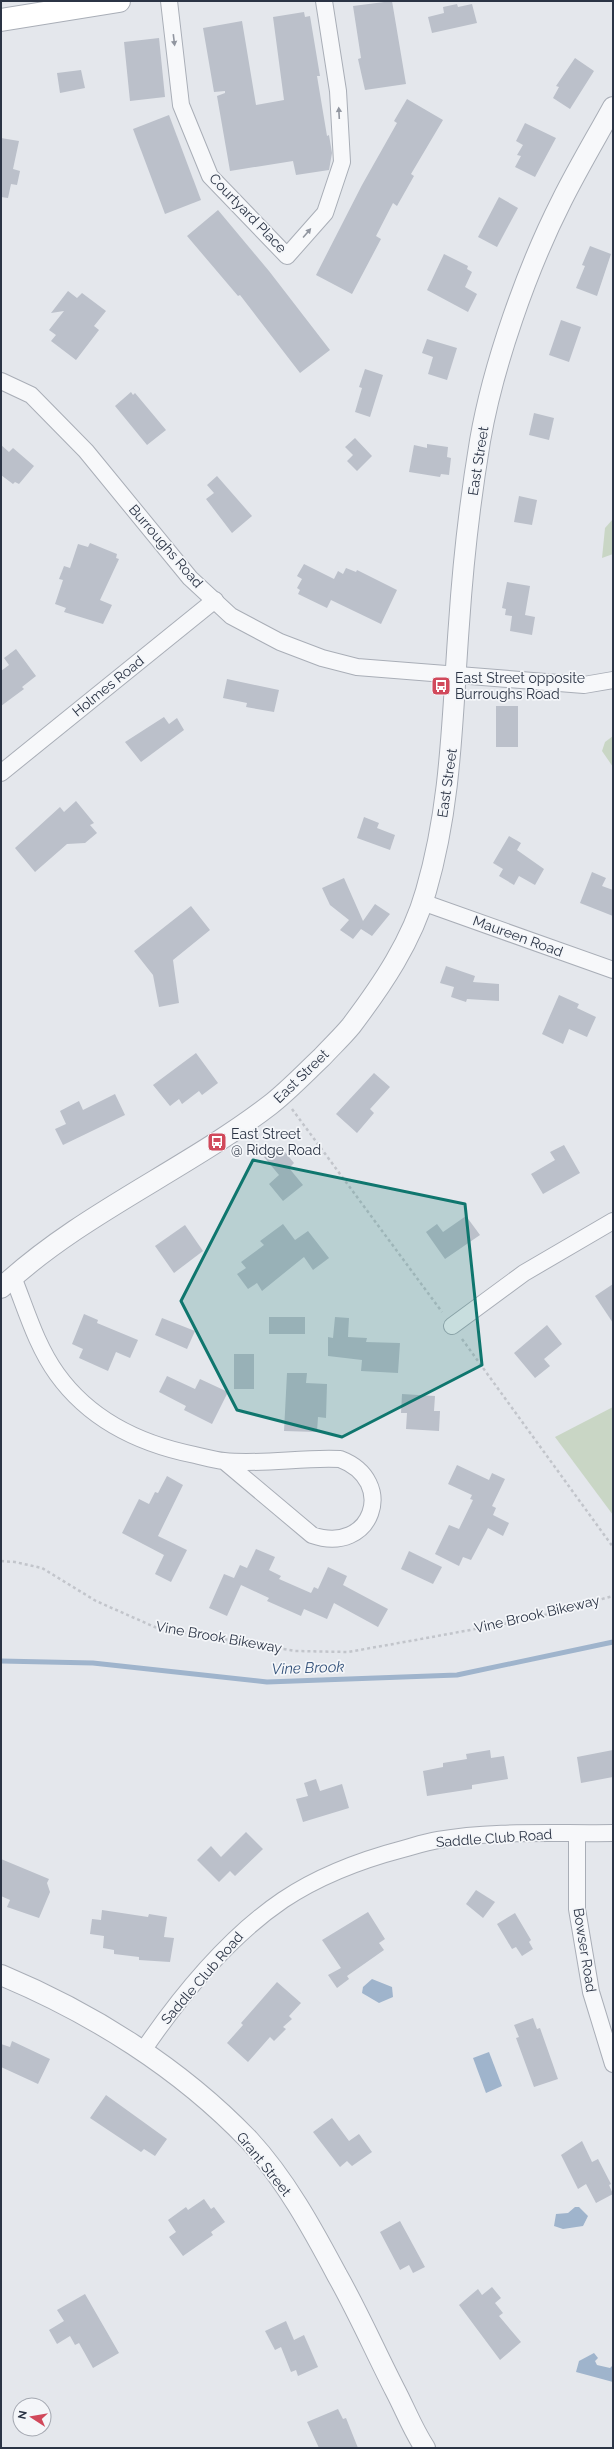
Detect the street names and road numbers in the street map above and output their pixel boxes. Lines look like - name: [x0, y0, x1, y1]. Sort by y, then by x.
- street label: Courtyard Place: [206, 170, 290, 256]
- street label: East Street: [465, 425, 491, 497]
- street label: Burroughs Road: [126, 501, 206, 591]
- street label: Holmes Road: [69, 652, 147, 720]
- street label: East Street: [434, 747, 460, 819]
- street label: Maureen Road: [471, 912, 565, 960]
- street label: East Street: [270, 1046, 332, 1106]
- street label: Vine Brook Bikeway: [473, 1592, 601, 1636]
- street label: Vine Brook Bikeway: [155, 1618, 284, 1656]
- street label: Saddle Club Road: [435, 1826, 553, 1850]
- street label: Bowser Road: [570, 1907, 600, 1993]
- street label: Saddle Club Road: [158, 1929, 246, 2027]
- street label: Grant Street: [233, 2129, 295, 2199]

